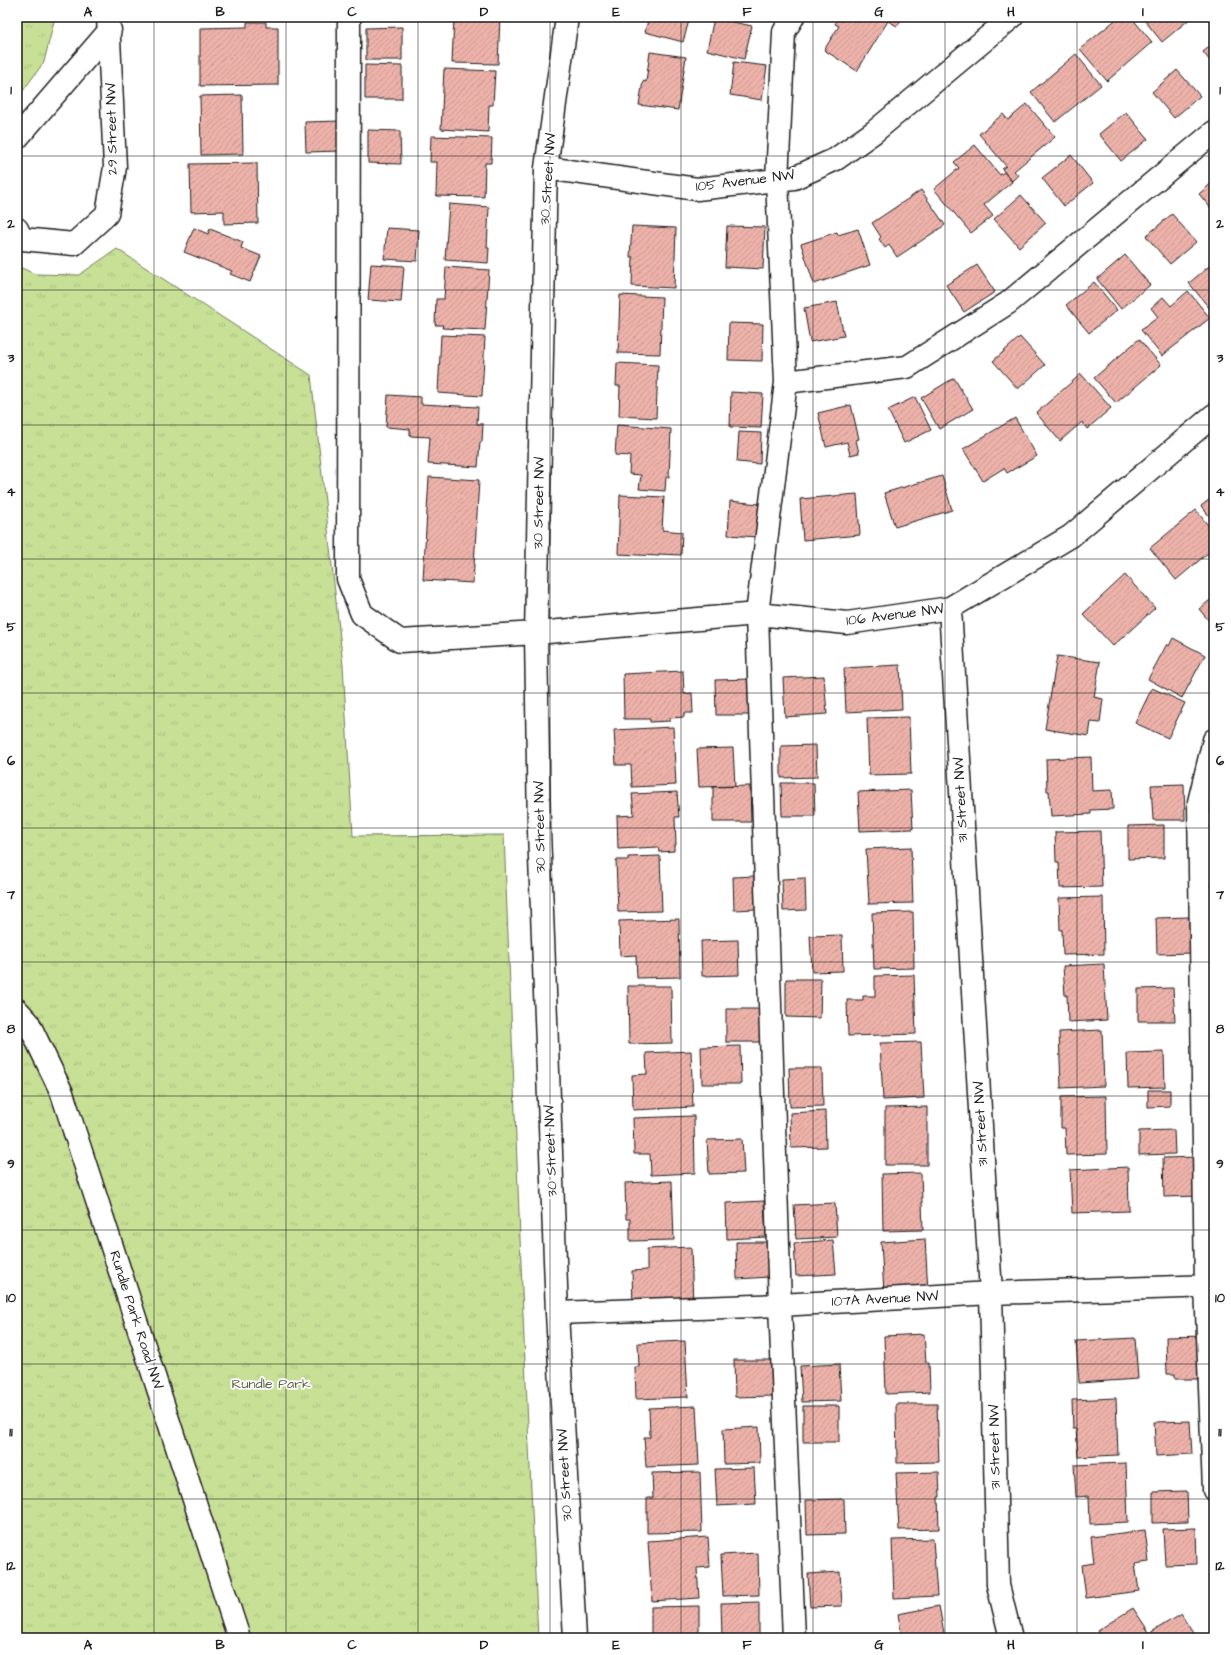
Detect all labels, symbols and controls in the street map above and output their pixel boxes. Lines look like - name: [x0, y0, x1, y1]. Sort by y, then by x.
- text: A: [84, 3, 93, 21]
- text: B: [215, 3, 225, 21]
- text: C: [347, 3, 357, 21]
- text: D: [480, 3, 489, 21]
- text: E: [612, 3, 620, 21]
- text: F: [742, 3, 752, 21]
- text: G: [874, 3, 884, 21]
- text: H: [1007, 3, 1015, 21]
- text: I: [1142, 3, 1144, 21]
- text: 1: [10, 81, 12, 99]
- text: 1: [1219, 81, 1221, 99]
- street label: 29 Street NW: [101, 83, 123, 175]
- street label: 30 Street NW: [535, 132, 561, 226]
- street label: 105 Avenue NW: [695, 165, 795, 197]
- text: 2: [6, 215, 15, 233]
- text: 2: [1215, 215, 1224, 233]
- text: 3: [7, 349, 15, 367]
- text: 3: [1216, 349, 1224, 367]
- street label: 30 Street NW: [528, 457, 550, 549]
- text: 4: [7, 483, 16, 501]
- text: 4: [1216, 483, 1225, 501]
- street label: 106 Avenue NW: [845, 599, 945, 631]
- text: 5: [6, 618, 16, 636]
- text: 5: [1215, 618, 1225, 636]
- text: 6: [7, 752, 16, 770]
- text: 6: [1216, 752, 1225, 770]
- street label: 31 Street NW: [949, 757, 973, 843]
- street label: 30 Street NW: [529, 781, 551, 873]
- text: 7: [6, 886, 16, 904]
- text: 7: [1215, 886, 1225, 904]
- text: 8: [7, 1020, 16, 1038]
- text: 8: [1216, 1020, 1225, 1038]
- street label: 31 Street NW: [969, 1081, 993, 1167]
- street label: 30 Street NW: [539, 1105, 563, 1197]
- text: 9: [7, 1155, 15, 1173]
- text: 9: [1216, 1155, 1224, 1173]
- street label: Rundle Park Road NW: [104, 1248, 168, 1392]
- street label: 107A Avenue NW: [831, 1286, 939, 1312]
- text: 10: [6, 1289, 17, 1307]
- text: 10: [1215, 1289, 1226, 1307]
- park label: Rundle Park: [231, 1374, 311, 1394]
- street label: 31 Street NW: [984, 1404, 1006, 1490]
- text: 11: [9, 1423, 13, 1441]
- text: 11: [1218, 1423, 1222, 1441]
- street label: 30 Street NW: [553, 1428, 577, 1522]
- text: 12: [6, 1557, 16, 1575]
- text: 12: [1215, 1557, 1225, 1575]
- text: A: [84, 1636, 93, 1654]
- text: B: [215, 1636, 225, 1654]
- text: C: [347, 1636, 357, 1654]
- text: D: [480, 1636, 489, 1654]
- text: E: [612, 1636, 620, 1654]
- text: F: [742, 1636, 752, 1654]
- text: G: [874, 1636, 884, 1654]
- text: H: [1007, 1636, 1015, 1654]
- text: I: [1142, 1636, 1144, 1654]

